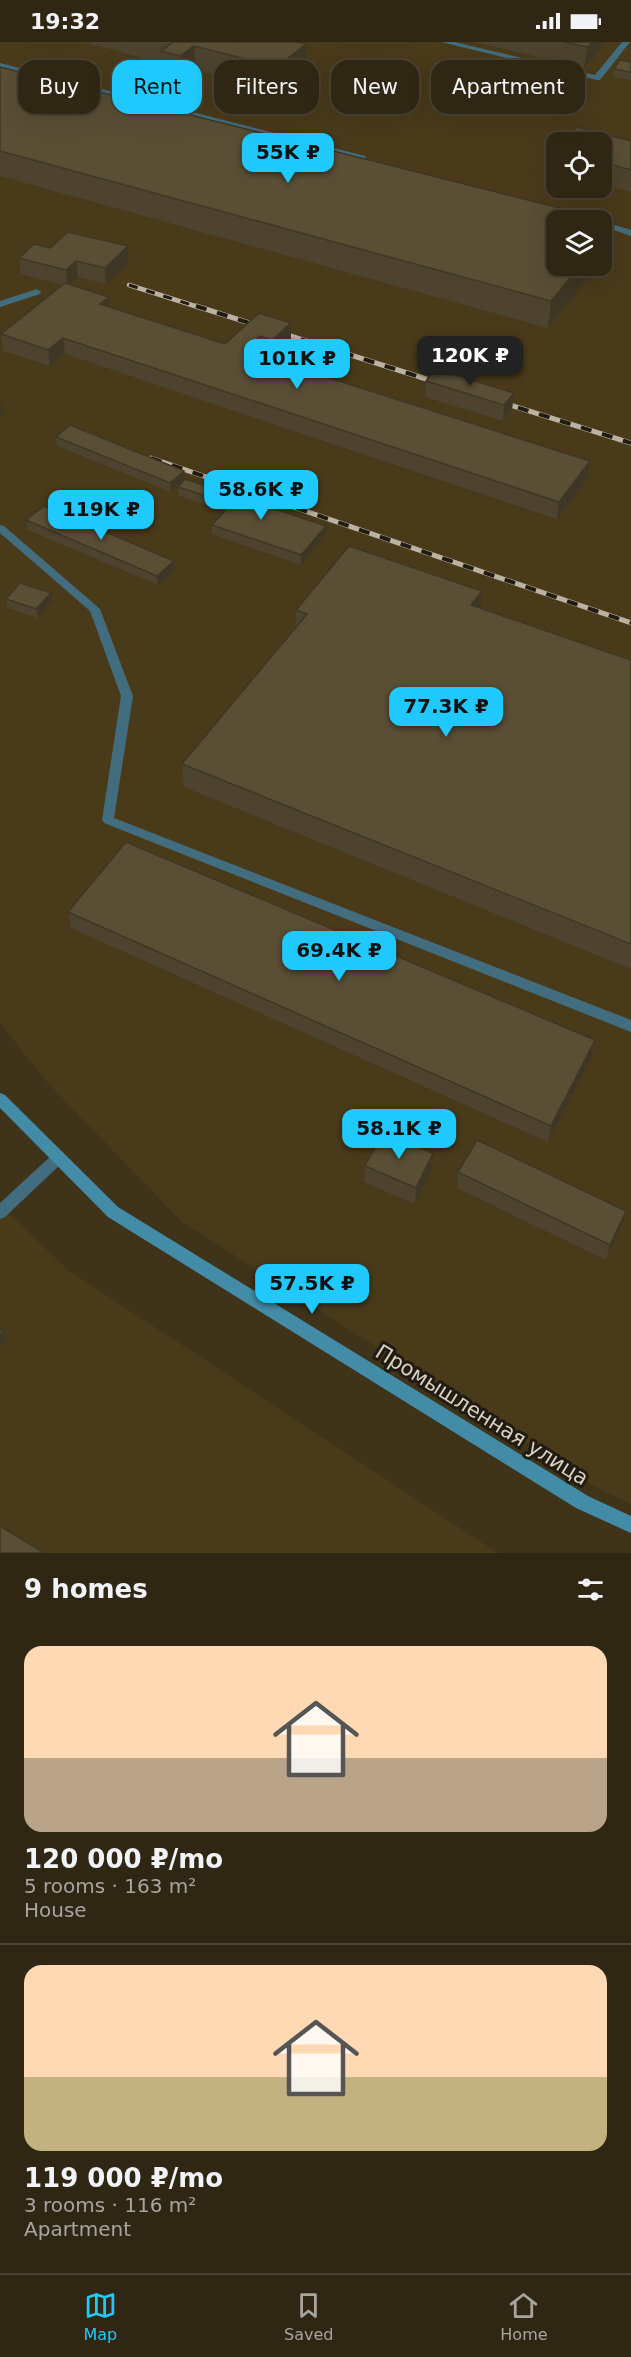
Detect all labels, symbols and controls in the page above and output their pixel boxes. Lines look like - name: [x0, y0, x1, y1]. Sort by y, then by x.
- text: 19:32: [30, 9, 100, 34]
- chip: Buy: [18, 60, 100, 114]
- chip: Rent: [112, 60, 202, 114]
- chip: Filters: [214, 60, 319, 114]
- chip: New: [331, 60, 419, 114]
- chip: Apartment: [431, 60, 585, 114]
- map controls: [546, 132, 612, 276]
- button: locate: [546, 132, 612, 198]
- pin: 55K ₽: [246, 133, 330, 184]
- text: 55K ₽: [256, 140, 320, 164]
- button: layers: [546, 210, 612, 276]
- pin: 120K ₽: [421, 336, 519, 387]
- pin: 101K ₽: [248, 339, 346, 390]
- text: 120K ₽: [431, 343, 509, 367]
- text: 101K ₽: [258, 346, 336, 370]
- pin: 58.6K ₽: [206, 470, 316, 521]
- text: 58.6K ₽: [218, 477, 304, 501]
- pin: 119K ₽: [52, 490, 150, 541]
- text: 119K ₽: [62, 497, 140, 521]
- pin: 77.3K ₽: [391, 687, 501, 738]
- text: 77.3K ₽: [403, 694, 489, 718]
- pin: 69.4K ₽: [284, 931, 394, 982]
- text: 69.4K ₽: [296, 938, 382, 962]
- pin: 58.1K ₽: [344, 1109, 454, 1160]
- text: 58.1K ₽: [356, 1116, 442, 1140]
- pin: 57.5K ₽: [257, 1264, 367, 1315]
- text: 57.5K ₽: [269, 1271, 355, 1295]
- street label: Промышленная улица: [371, 1340, 593, 1490]
- icon: filters: [574, 1573, 607, 1606]
- text: 9 homes: [24, 1574, 148, 1604]
- icon: home: [262, 1685, 370, 1793]
- text: 120 000 ₽/mo: [24, 1844, 223, 1874]
- text: 5 rooms · 163 m²: [24, 1874, 196, 1898]
- text: House: [24, 1898, 87, 1922]
- icon: home: [262, 2004, 370, 2112]
- text: 119 000 ₽/mo: [24, 2163, 223, 2193]
- text: 3 rooms · 116 m²: [24, 2193, 196, 2217]
- text: Apartment: [24, 2217, 131, 2241]
- tab: Map: [83, 2289, 117, 2344]
- tab: Saved: [284, 2289, 333, 2344]
- tab: Home: [500, 2289, 548, 2344]

